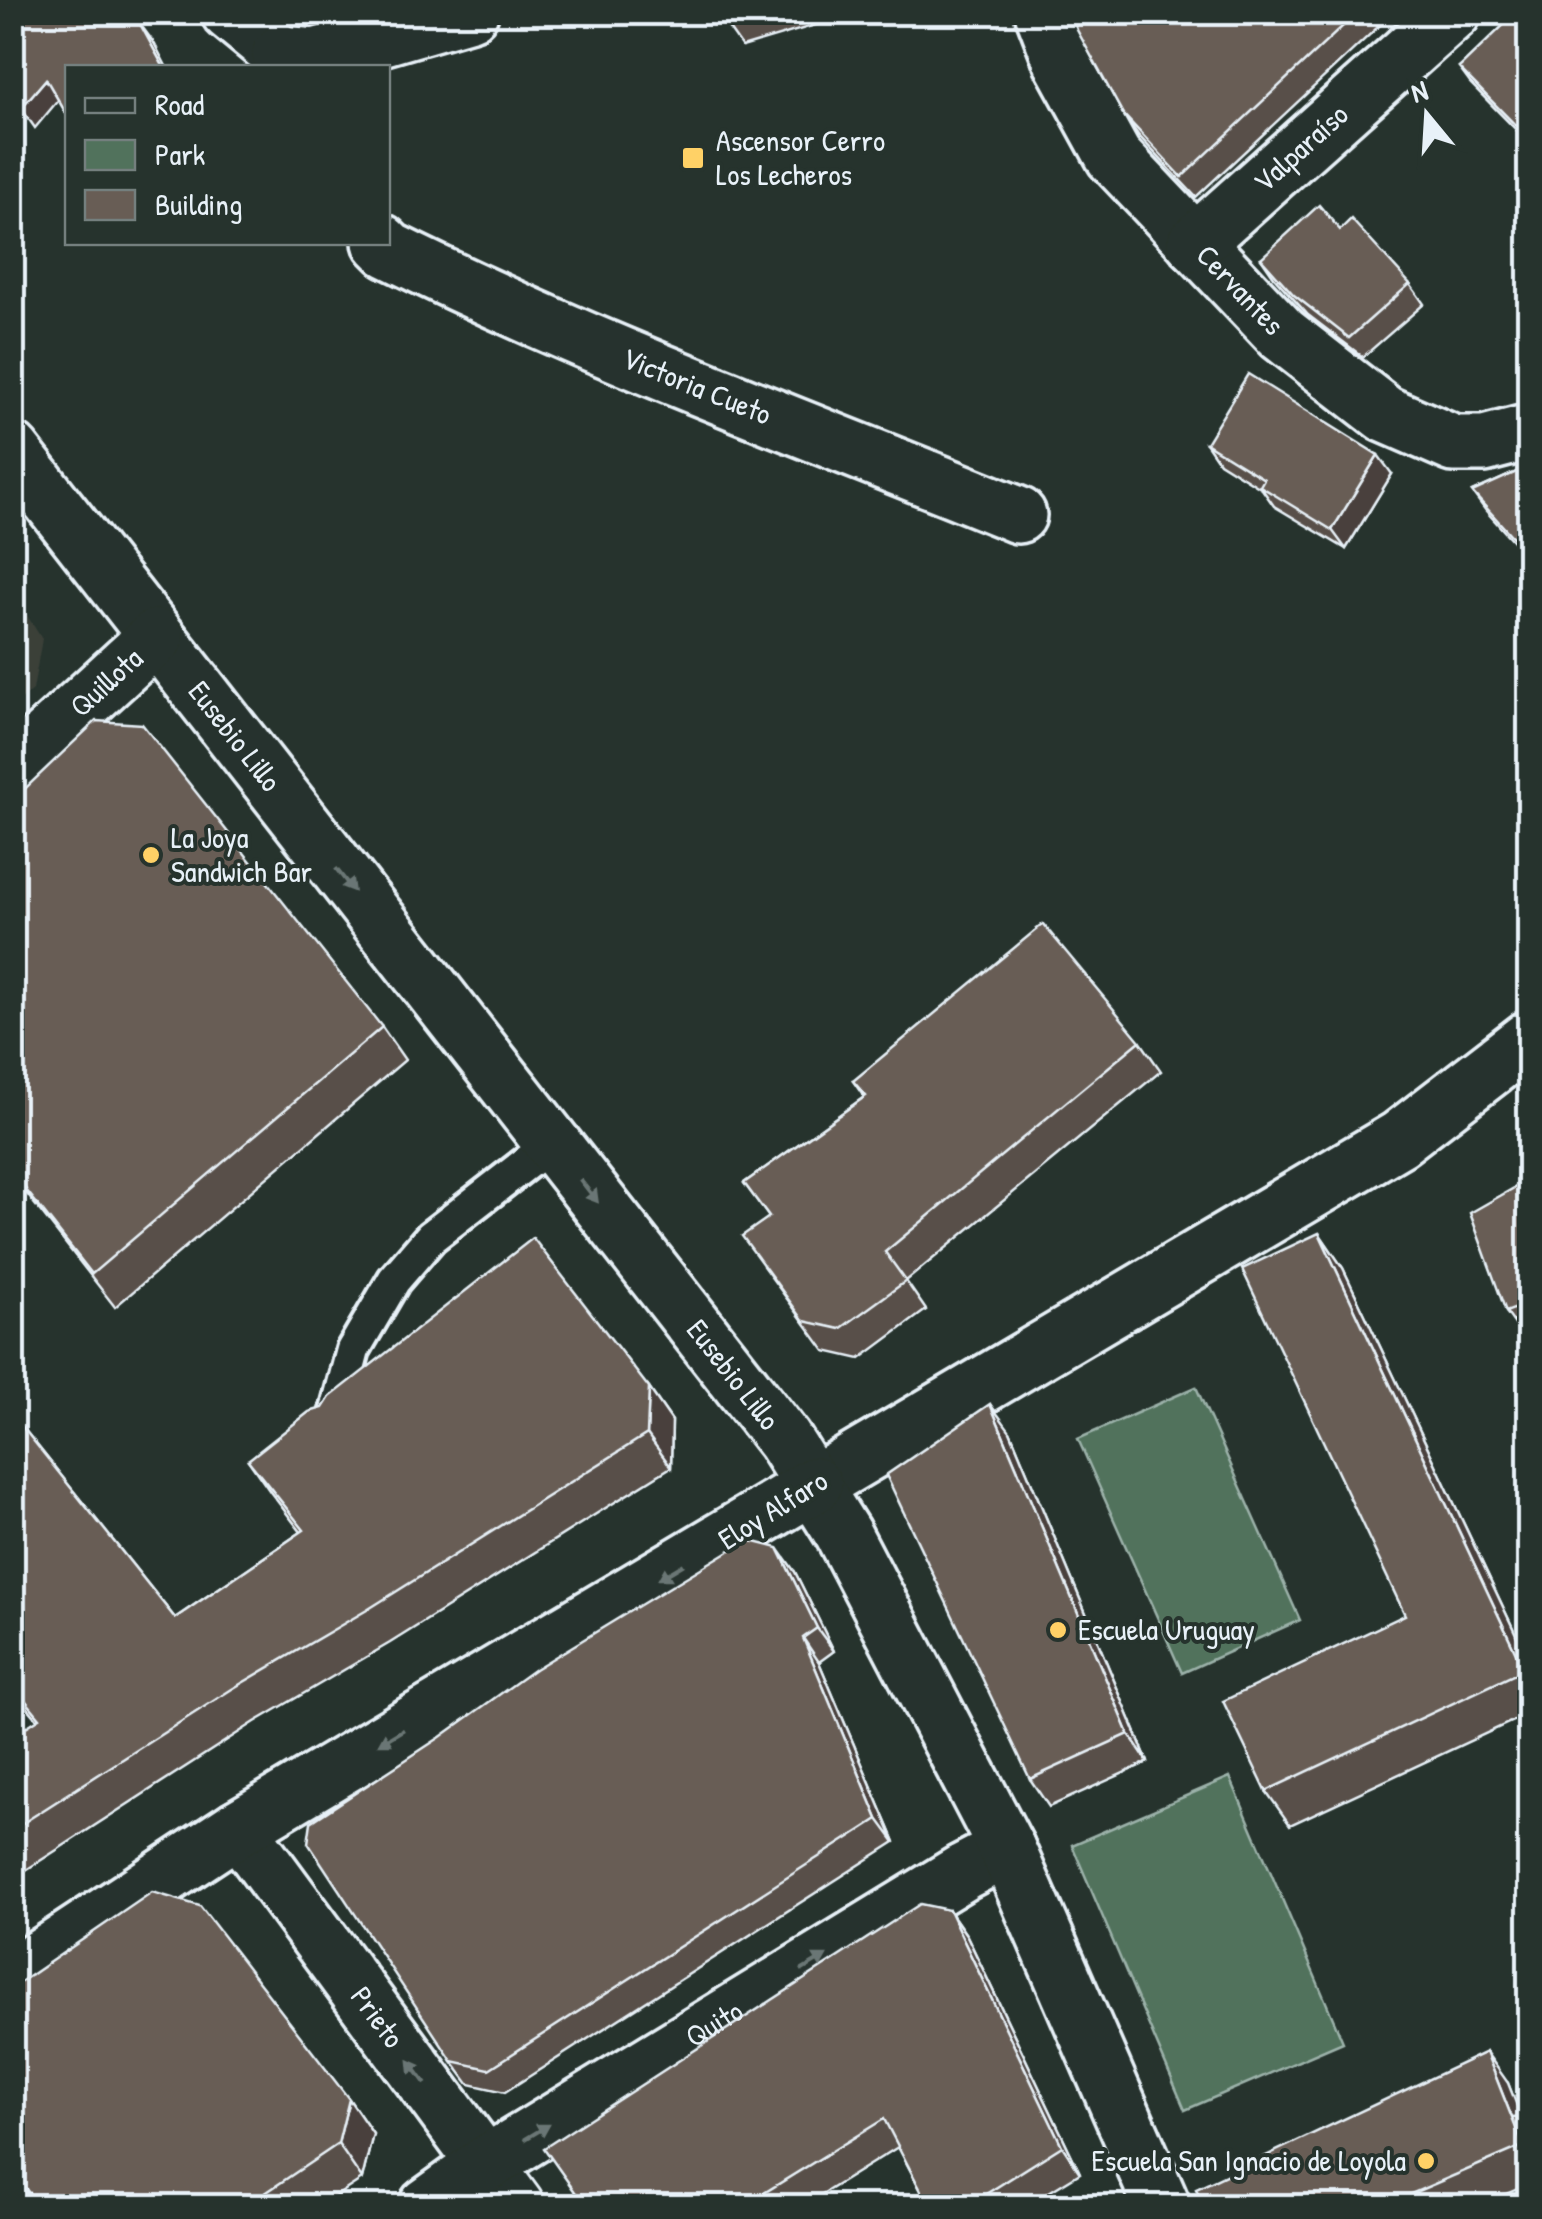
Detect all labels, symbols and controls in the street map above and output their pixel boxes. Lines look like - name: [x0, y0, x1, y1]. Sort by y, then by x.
- legend: [65, 65, 390, 245]
- north arrow: [1377, 65, 1477, 165]
- text: N: [1406, 71, 1432, 112]
- text: Road: [155, 84, 204, 124]
- street label: Valparaíso: [1244, 94, 1356, 201]
- place label: Ascensor Cerro Los Lecheros: [716, 120, 885, 194]
- text: Park: [155, 134, 205, 174]
- marker: Ascensor Cerro Los Lecheros: [680, 145, 706, 171]
- text: Building: [155, 184, 242, 224]
- street label: Cervantes: [1188, 235, 1294, 343]
- street label: Victoria Cueto: [617, 337, 777, 434]
- street label: Quillota: [61, 638, 151, 725]
- street label: Eusebio Lillo: [180, 672, 291, 799]
- place label: La Joya Sandwich Bar: [171, 817, 313, 891]
- marker: La Joya Sandwich Bar: [140, 844, 162, 866]
- one-way arrow: [334, 867, 355, 893]
- one-way arrow: [578, 1178, 598, 1204]
- street label: Eusebio Lillo: [678, 1311, 790, 1438]
- street label: Eloy Alfaro: [710, 1460, 835, 1558]
- one-way arrow: [657, 1563, 685, 1580]
- place label: Escuela Uruguay: [1078, 1609, 1255, 1649]
- marker: Escuela Uruguay: [1047, 1619, 1069, 1641]
- one-way arrow: [377, 1728, 405, 1745]
- one-way arrow: [800, 1955, 828, 1972]
- street label: Prieto: [342, 1978, 414, 2056]
- street label: Quito: [677, 1990, 750, 2056]
- one-way arrow: [407, 2059, 427, 2085]
- one-way arrow: [523, 2124, 551, 2142]
- place label: Escuela San Ignacio de Loyola: [1092, 2140, 1406, 2180]
- marker: Escuela San Ignacio de Loyola: [1415, 2150, 1437, 2172]

